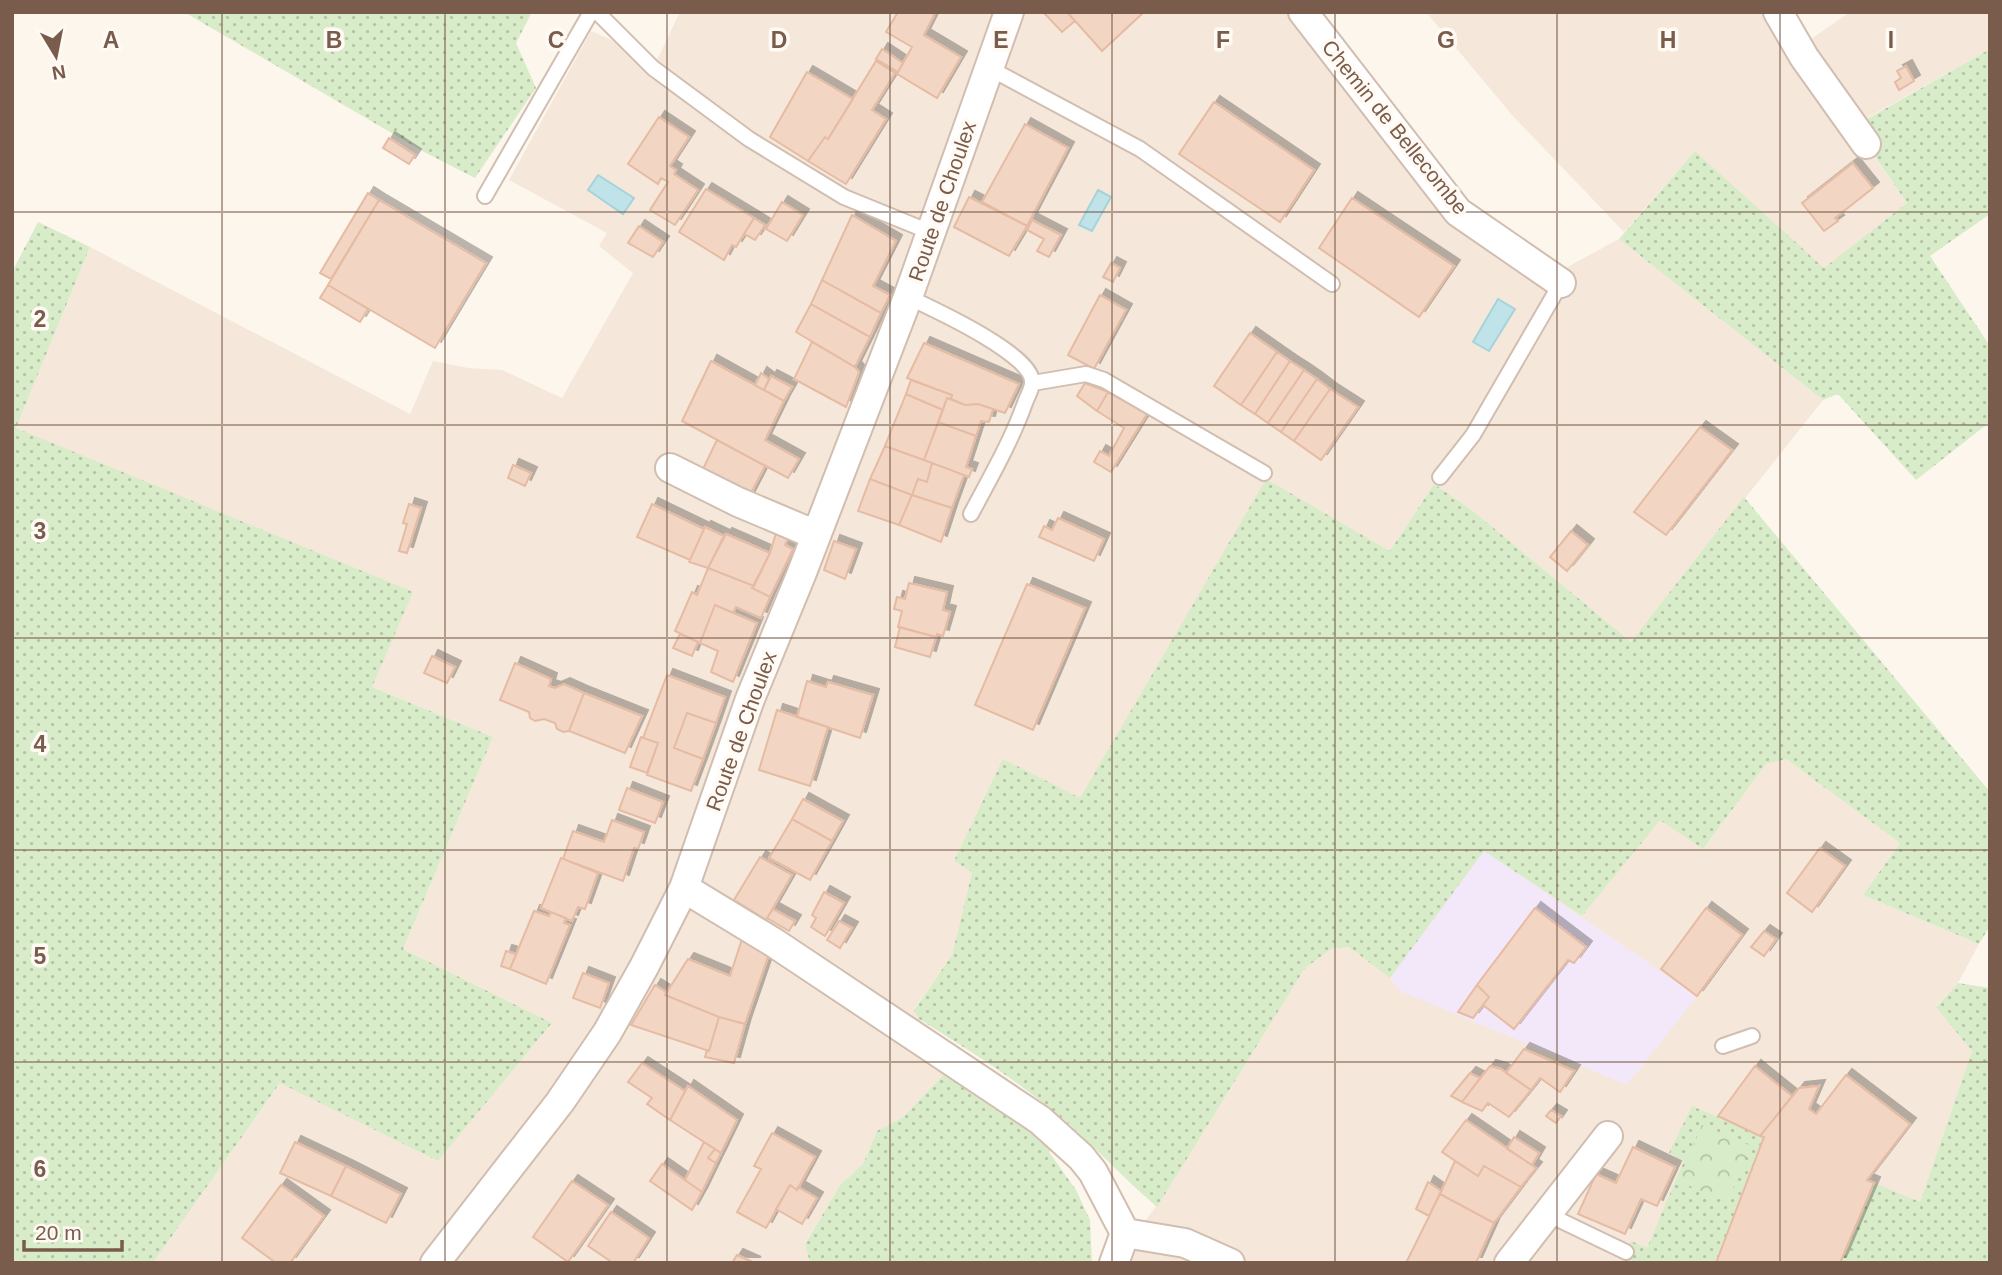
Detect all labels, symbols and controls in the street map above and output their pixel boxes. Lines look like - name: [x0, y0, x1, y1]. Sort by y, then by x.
- north arrow: [21, 21, 91, 91]
- text: A: [103, 27, 119, 53]
- text: B: [326, 27, 342, 53]
- text: C: [548, 27, 564, 53]
- text: D: [771, 27, 787, 53]
- text: E: [993, 27, 1009, 53]
- text: F: [1216, 27, 1230, 53]
- text: G: [1437, 27, 1455, 53]
- text: H: [1660, 27, 1676, 53]
- text: I: [1888, 27, 1894, 53]
- street label: Chemin de Bellecombe: [1318, 35, 1472, 219]
- text: N: [50, 61, 67, 84]
- street label: Route de Choulex: [904, 117, 980, 284]
- text: 2: [34, 306, 46, 332]
- text: 3: [34, 518, 46, 544]
- street label: Route de Choulex: [701, 648, 781, 814]
- text: 4: [34, 731, 47, 757]
- text: 5: [34, 943, 47, 969]
- text: 6: [34, 1156, 46, 1182]
- scale bar: [24, 1208, 122, 1252]
- text: 20 m: [35, 1221, 82, 1244]

